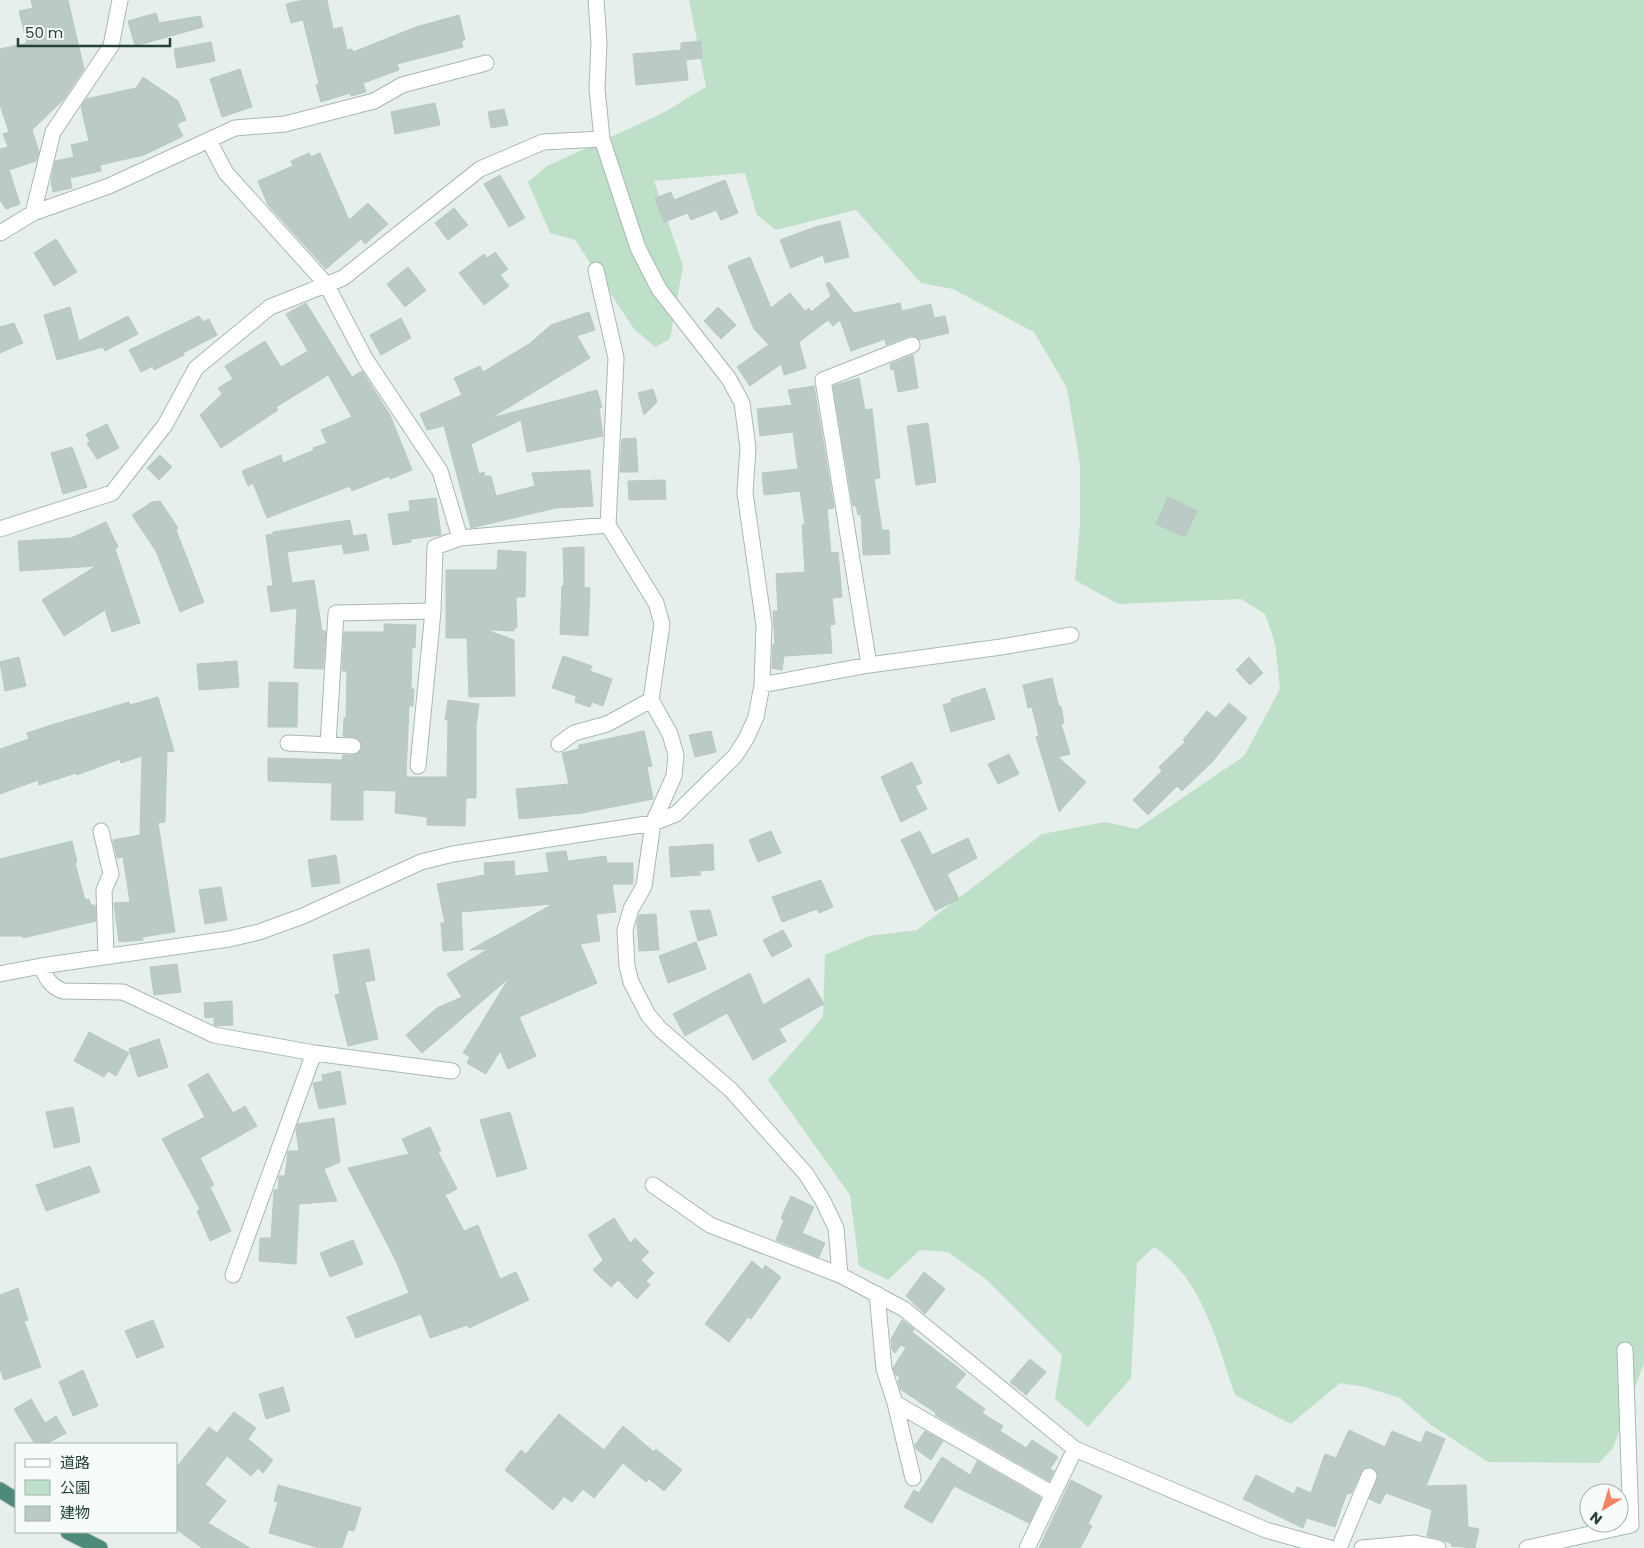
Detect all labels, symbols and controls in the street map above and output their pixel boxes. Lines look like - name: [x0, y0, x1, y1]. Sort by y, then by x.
- scale bar: [18, 15, 170, 47]
- text: 50 m: [25, 22, 63, 43]
- legend: [15, 1443, 178, 1533]
- text: 道路: [60, 1452, 90, 1473]
- text: 公園: [60, 1477, 90, 1498]
- north arrow: [1579, 1483, 1629, 1533]
- text: 建物: [60, 1502, 90, 1523]
- text: N: [1586, 1507, 1606, 1529]

